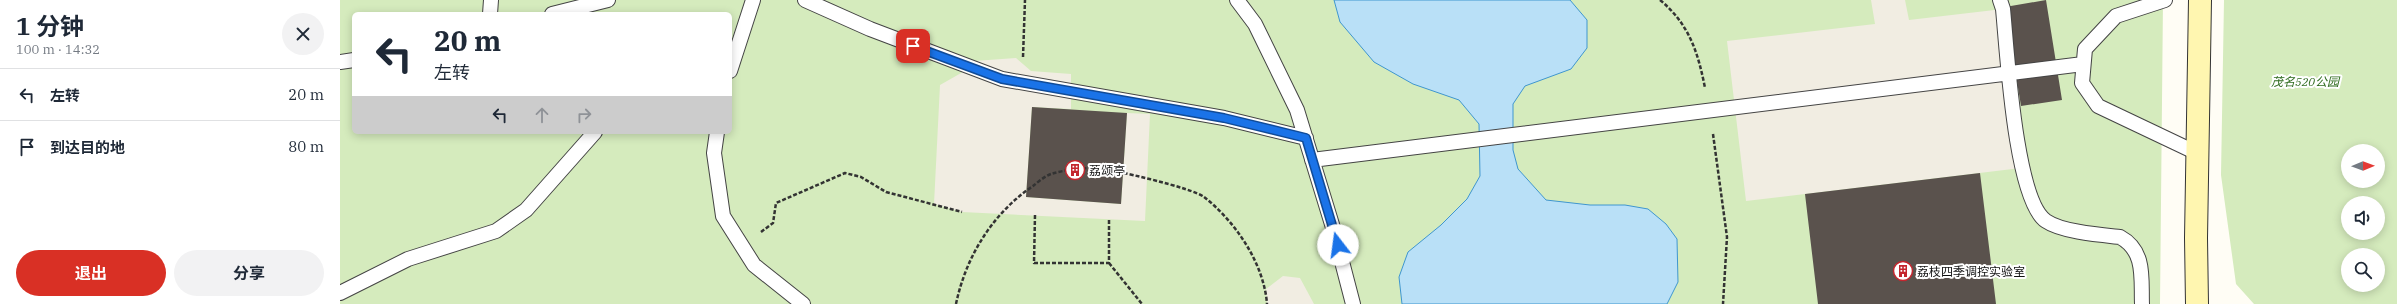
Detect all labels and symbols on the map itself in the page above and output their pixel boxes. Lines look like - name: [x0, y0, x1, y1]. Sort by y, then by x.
- pin: [896, 29, 930, 63]
- park label: 茂名520公园: [2271, 74, 2341, 89]
- north arrow: [2341, 144, 2385, 188]
- building icon: 荔颂亭: [1064, 159, 1086, 181]
- place label: 荔颂亭: [1089, 163, 1125, 178]
- position arrow: [1317, 224, 1359, 266]
- building icon: 荔枝四季调控实验室: [1892, 260, 1914, 282]
- place label: 荔枝四季调控实验室: [1917, 264, 2025, 279]

